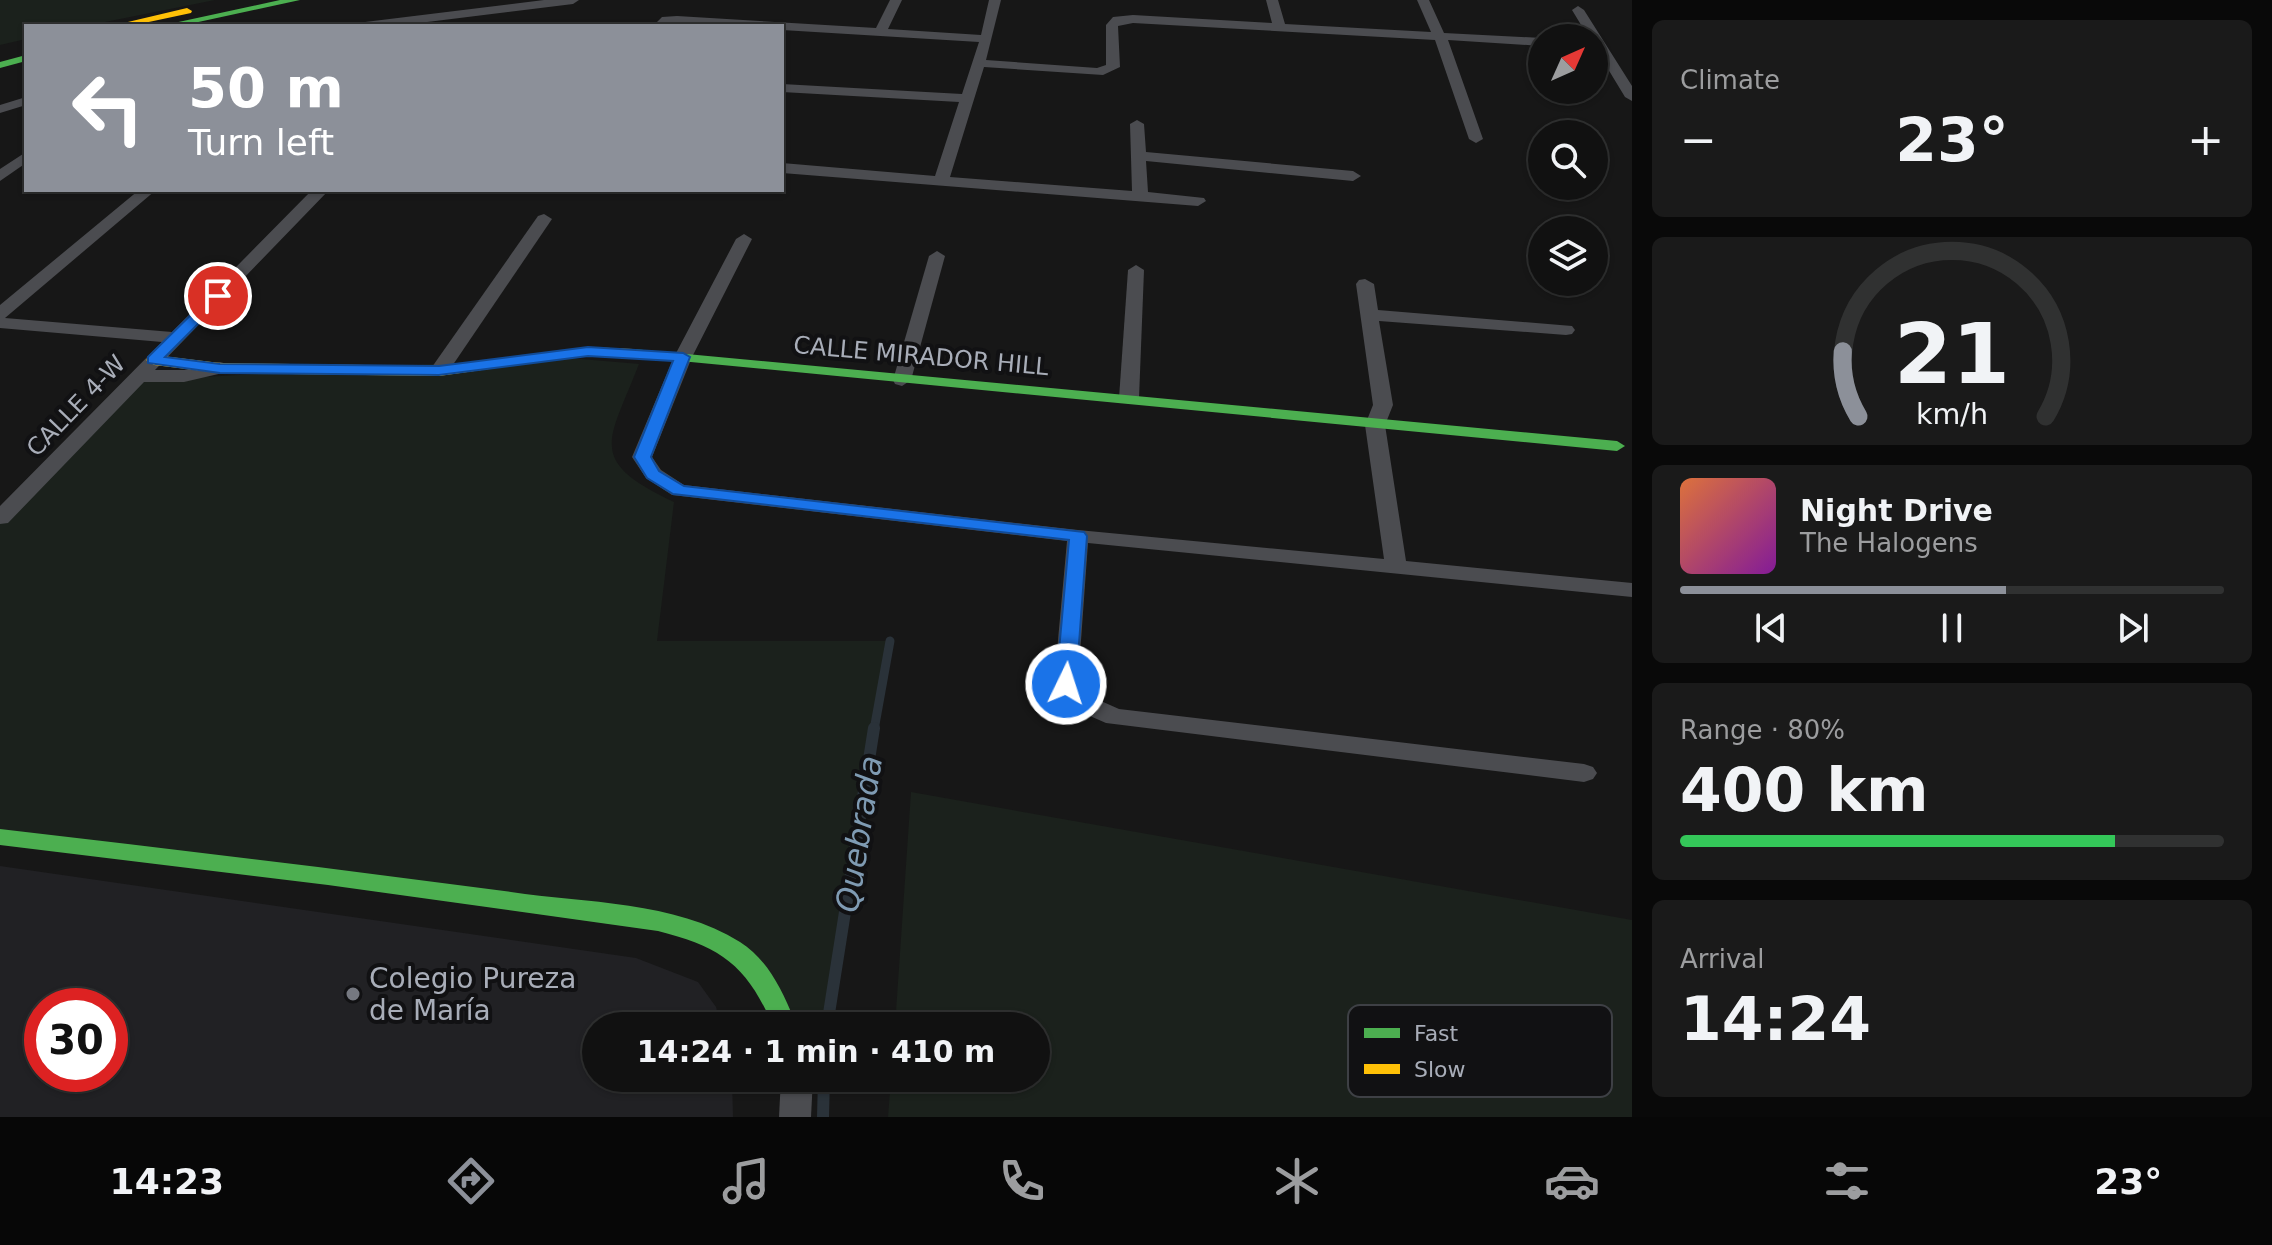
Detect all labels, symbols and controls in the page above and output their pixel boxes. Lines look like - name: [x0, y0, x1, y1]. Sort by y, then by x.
- north arrow: [1528, 24, 1608, 104]
- map controls: [1528, 24, 1608, 296]
- text: 50 m: [188, 55, 344, 120]
- icon: left: [56, 56, 160, 160]
- text: Climate: [1680, 65, 1780, 95]
- text: 23°: [1895, 105, 2009, 175]
- text: −: [1680, 114, 1717, 165]
- text: +: [2187, 114, 2224, 165]
- button: search: [1528, 120, 1608, 200]
- text: Turn left: [188, 122, 334, 163]
- button: layers: [1528, 216, 1608, 296]
- pin: [184, 262, 252, 330]
- icon: arrive: [196, 274, 240, 318]
- text: 21: [1894, 306, 2010, 403]
- street label: CALLE MIRADOR HILL: [792, 331, 1050, 381]
- street label: CALLE 4-W: [21, 350, 131, 462]
- text: km/h: [1916, 397, 1988, 431]
- text: Night Drive: [1800, 493, 1993, 528]
- text: The Halogens: [1800, 528, 1978, 558]
- icon: previous: [1749, 606, 1793, 650]
- icon: pause: [1930, 606, 1974, 650]
- icon: next: [2111, 606, 2155, 650]
- position arrow: [1024, 642, 1108, 726]
- text: Range · 80%: [1680, 715, 1845, 745]
- water label: Quebrada: [828, 753, 890, 915]
- text: 400 km: [1680, 755, 1929, 825]
- text: Arrival: [1680, 944, 1764, 974]
- place label: Colegio Pureza de María: [369, 962, 576, 1027]
- text: 14:24: [1680, 984, 1871, 1054]
- marker: Colegio Pureza de María: [344, 985, 362, 1003]
- speed limit sign: 30: [24, 988, 128, 1092]
- legend: [1348, 1005, 1612, 1097]
- text: Fast: [1414, 1021, 1459, 1046]
- text: 14:24 · 1 min · 410 m: [637, 1034, 995, 1069]
- text: Slow: [1414, 1057, 1466, 1082]
- icon: directions: [443, 1153, 499, 1209]
- icon: music: [718, 1153, 774, 1209]
- icon: phone: [994, 1153, 1050, 1209]
- icon: climate: [1269, 1153, 1325, 1209]
- icon: car: [1544, 1153, 1600, 1209]
- icon: filters: [1819, 1153, 1875, 1209]
- text: 14:23: [110, 1161, 224, 1202]
- text: 23°: [2094, 1161, 2162, 1202]

